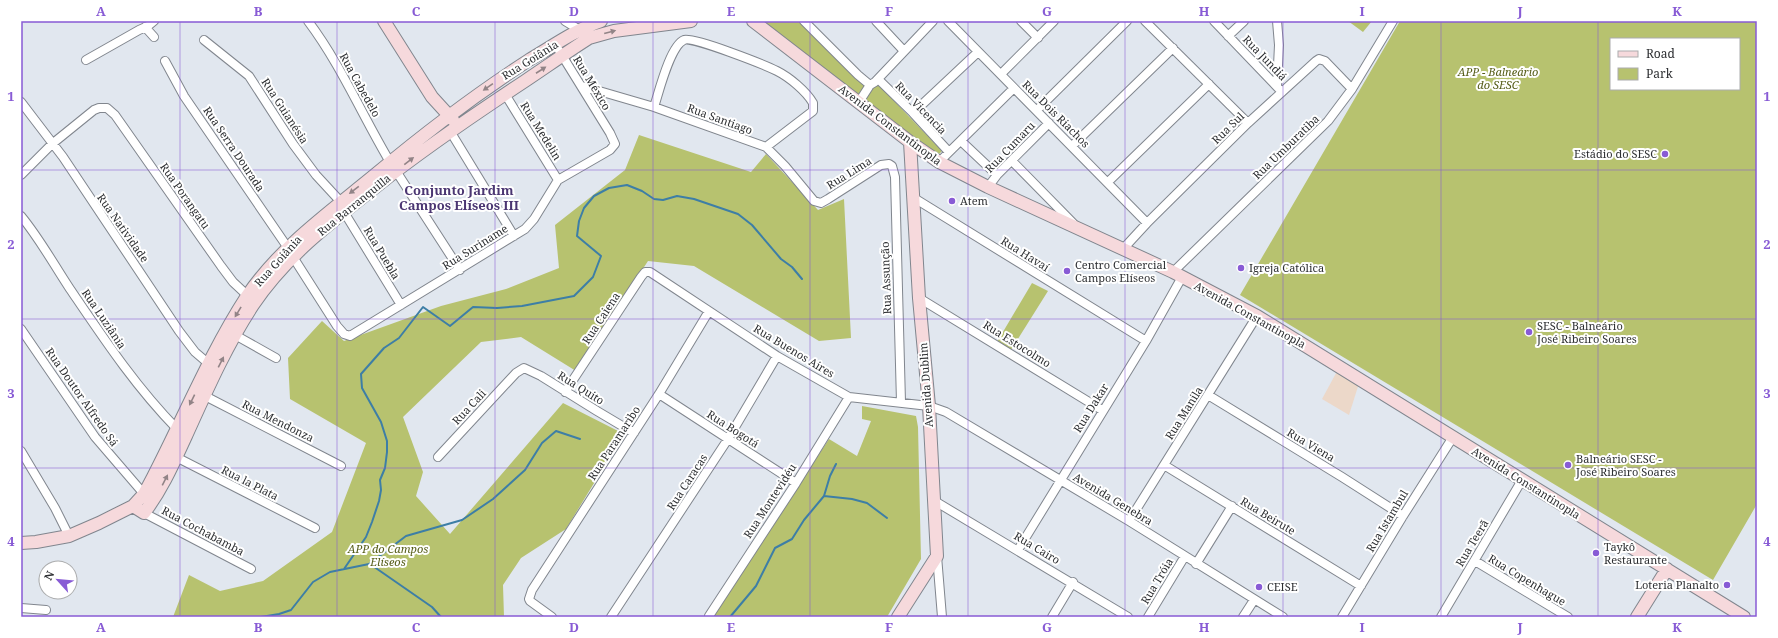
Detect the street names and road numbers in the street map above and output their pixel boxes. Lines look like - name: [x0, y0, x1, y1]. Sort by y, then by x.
- street label: Rua Jundiá: [1240, 32, 1291, 84]
- street label: Rua Goiânia: [499, 36, 561, 83]
- street label: Rua Cabedelo: [337, 50, 384, 120]
- street label: Rua México: [570, 53, 615, 113]
- street label: Rua Guianésia: [259, 75, 312, 146]
- street label: Rua Dois Riachos: [1019, 77, 1093, 151]
- street label: Rua Vicencia: [892, 78, 950, 137]
- street label: Avenida Constantinopla: [836, 81, 945, 168]
- street label: Rua Medelin: [518, 99, 565, 163]
- street label: Rua Santiago: [685, 100, 755, 137]
- street label: Rua Serra Dourada: [200, 103, 269, 194]
- street label: Rua Sul: [1208, 108, 1248, 147]
- street label: Rua Umburatiba: [1249, 111, 1322, 182]
- street label: Rua Cumaru: [981, 118, 1038, 176]
- street label: Rua Lima: [823, 153, 874, 192]
- street label: Rua Porangatu: [157, 160, 214, 232]
- street label: Rua Barranquilla: [314, 170, 394, 239]
- street label: Rua Natividade: [94, 190, 153, 265]
- street label: Rua Suriname: [439, 220, 510, 273]
- street label: Rua Puebla: [361, 224, 404, 282]
- street label: Rua Goiânia: [251, 232, 305, 289]
- street label: Rua Havaí: [998, 233, 1053, 275]
- street label: Rua Assunção: [877, 241, 894, 315]
- street label: Avenida Constantinopla: [1192, 278, 1309, 351]
- street label: Rua Luziânia: [79, 286, 130, 352]
- street label: Rua Caiena: [578, 289, 623, 347]
- street label: Rua Estocolmo: [981, 317, 1054, 370]
- street label: Rua Buenos Aires: [751, 320, 838, 381]
- street label: Avenida Dublim: [915, 342, 936, 428]
- street label: Rua Doutor Alfredo Sá: [43, 344, 122, 449]
- street label: Rua Quito: [555, 367, 607, 408]
- street label: Rua Dakar: [1070, 380, 1112, 435]
- street label: Rua Manila: [1161, 383, 1206, 442]
- street label: Rua Cali: [448, 385, 489, 428]
- street label: Rua Mendonza: [240, 396, 317, 445]
- street label: Rua Paramaribo: [584, 403, 643, 483]
- street label: Rua Bogotá: [704, 406, 762, 451]
- street label: Rua Viena: [1285, 424, 1338, 465]
- street label: Avenida Constantinopla: [1469, 443, 1583, 522]
- street label: Rua Caracas: [663, 451, 710, 513]
- street label: Rua Montevidéu: [740, 460, 799, 541]
- street label: Rua la Plata: [219, 462, 281, 503]
- street label: Avenida Genebra: [1071, 469, 1156, 528]
- street label: Rua Istambul: [1362, 486, 1411, 555]
- street label: Rua Beirute: [1238, 493, 1299, 538]
- street label: Rua Cochabamba: [159, 503, 247, 559]
- street label: Rua Teerã: [1452, 516, 1491, 569]
- street label: Rua Cairo: [1011, 528, 1063, 567]
- street label: Rua Copenhague: [1486, 550, 1569, 609]
- street label: Rua Tróia: [1137, 555, 1176, 607]

